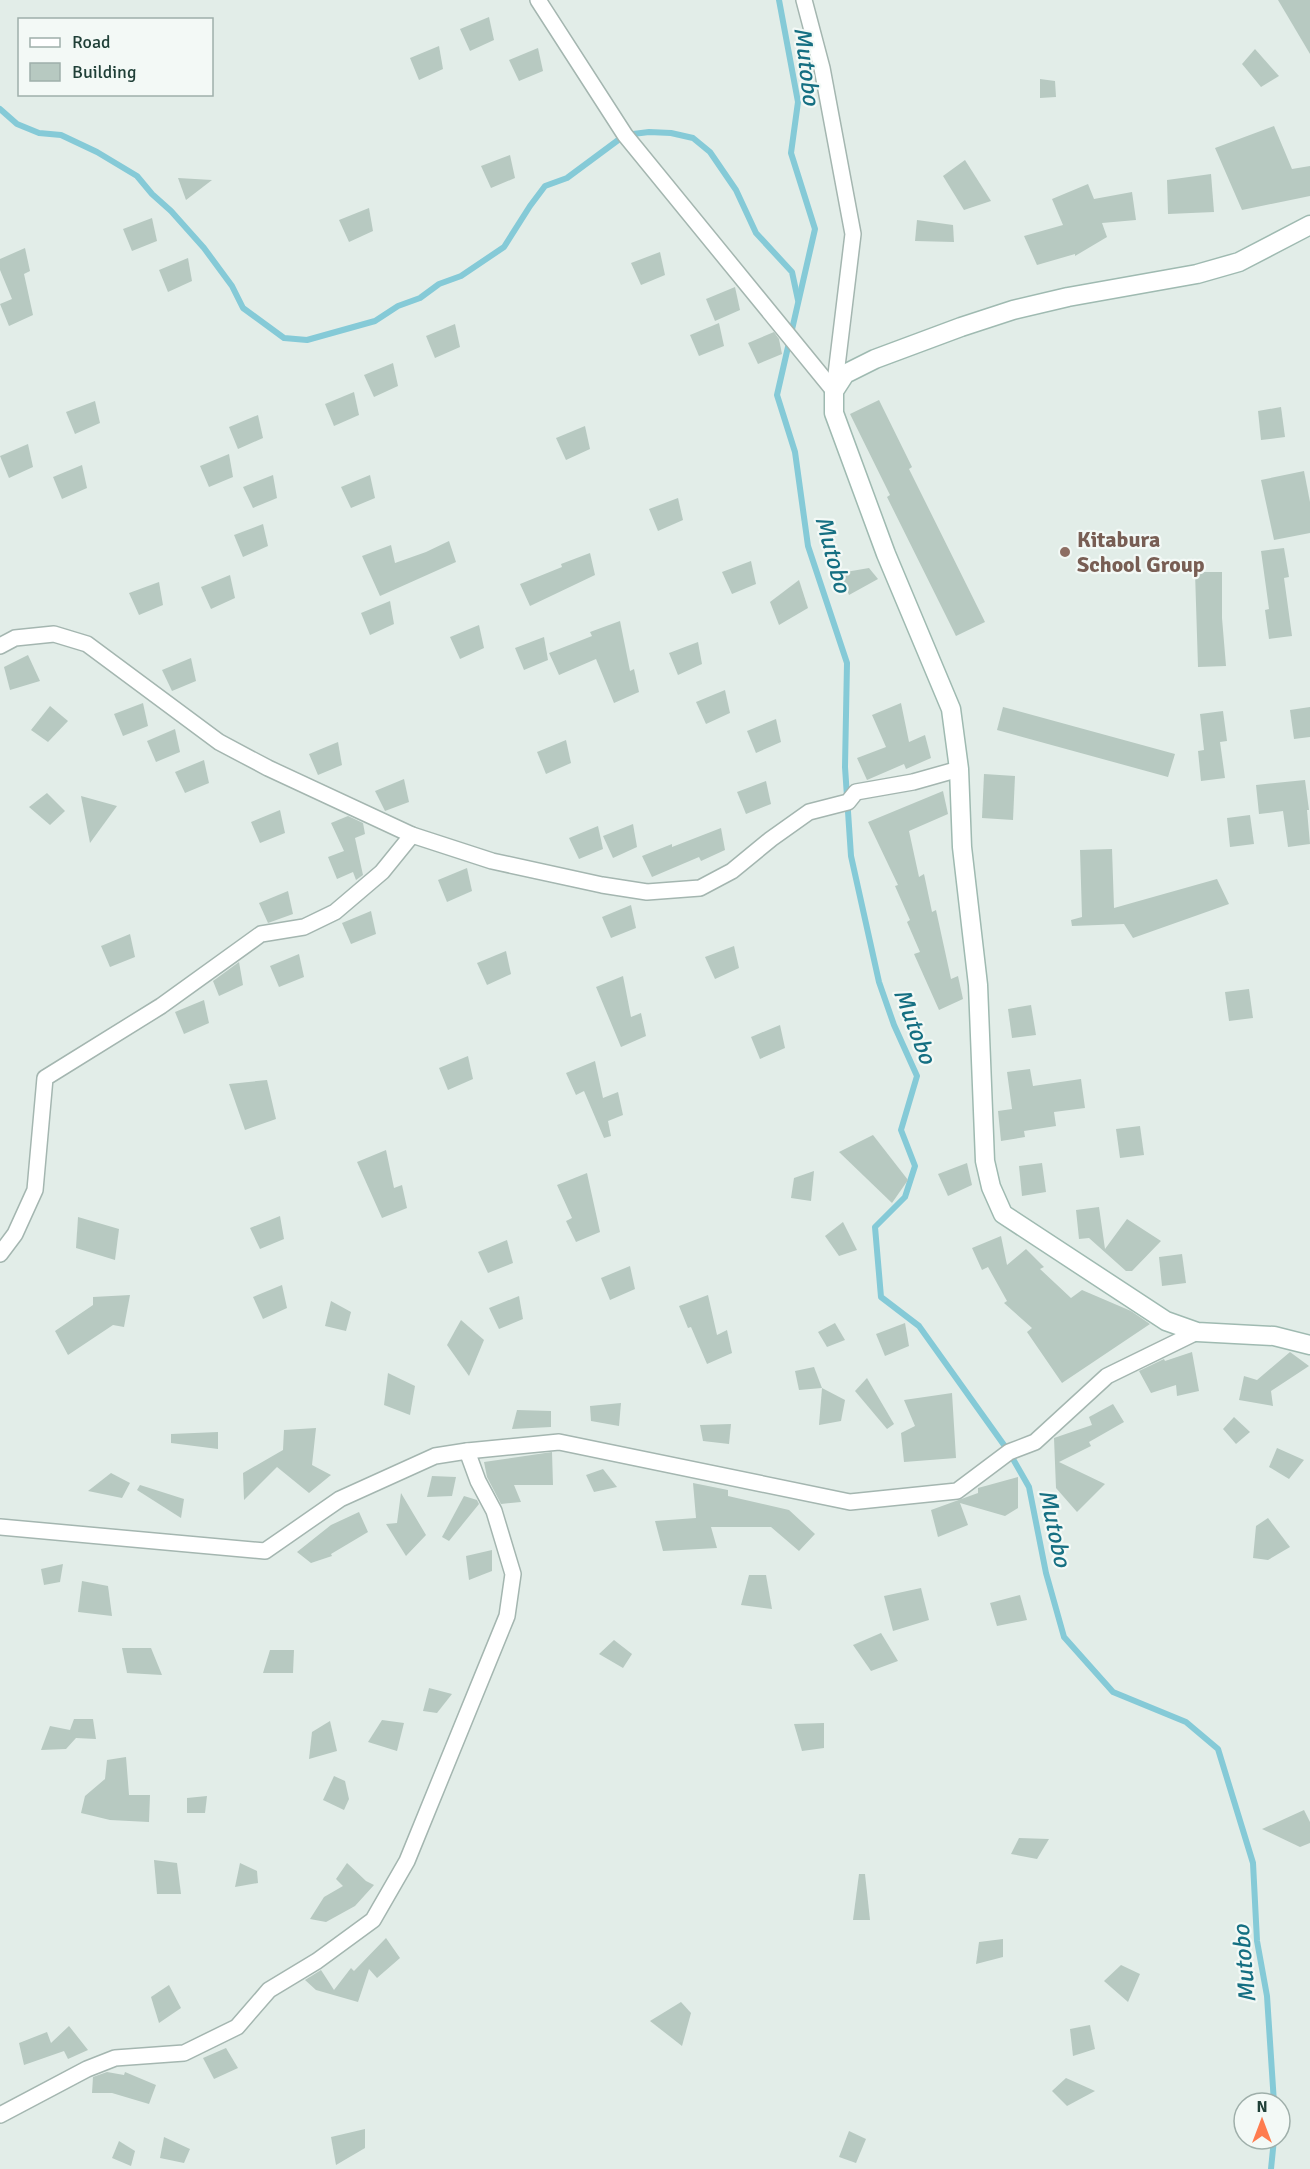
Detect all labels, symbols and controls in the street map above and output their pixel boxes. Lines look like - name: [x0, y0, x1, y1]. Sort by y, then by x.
- legend: [18, 18, 213, 96]
- water label: Mutobo: [787, 25, 827, 108]
- text: Road: [72, 31, 111, 53]
- text: Building: [72, 61, 136, 83]
- water label: Mutobo: [808, 512, 858, 597]
- place label: Kitabura School Group: [1077, 526, 1205, 578]
- marker: Kitabura School Group: [1058, 545, 1072, 559]
- water label: Mutobo: [887, 984, 944, 1069]
- water label: Mutobo: [1032, 1487, 1078, 1571]
- water label: Mutobo: [1226, 1922, 1262, 2004]
- north arrow: [1232, 2091, 1292, 2151]
- text: N: [1256, 2097, 1268, 2117]

